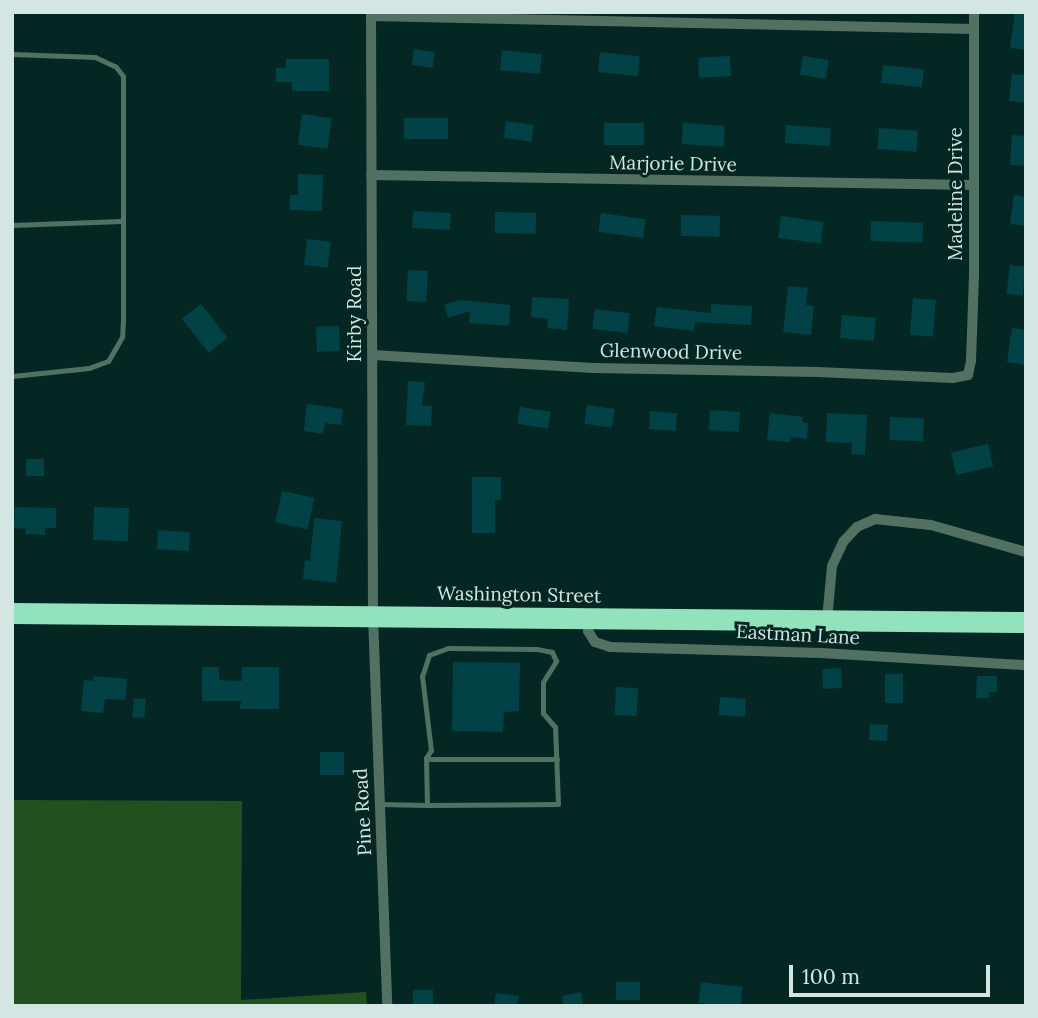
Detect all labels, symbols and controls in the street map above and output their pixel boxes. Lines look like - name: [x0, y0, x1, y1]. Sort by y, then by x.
- street label: Madeline Drive: [945, 127, 967, 261]
- street label: Marjorie Drive: [609, 151, 737, 177]
- street label: Kirby Road: [344, 266, 366, 362]
- street label: Glenwood Drive: [600, 339, 742, 365]
- street label: Washington Street: [437, 582, 601, 608]
- street label: Eastman Lane: [735, 620, 861, 650]
- street label: Pine Road: [349, 768, 377, 856]
- scale bar: [793, 951, 994, 995]
- text: 100 m: [802, 963, 860, 990]

